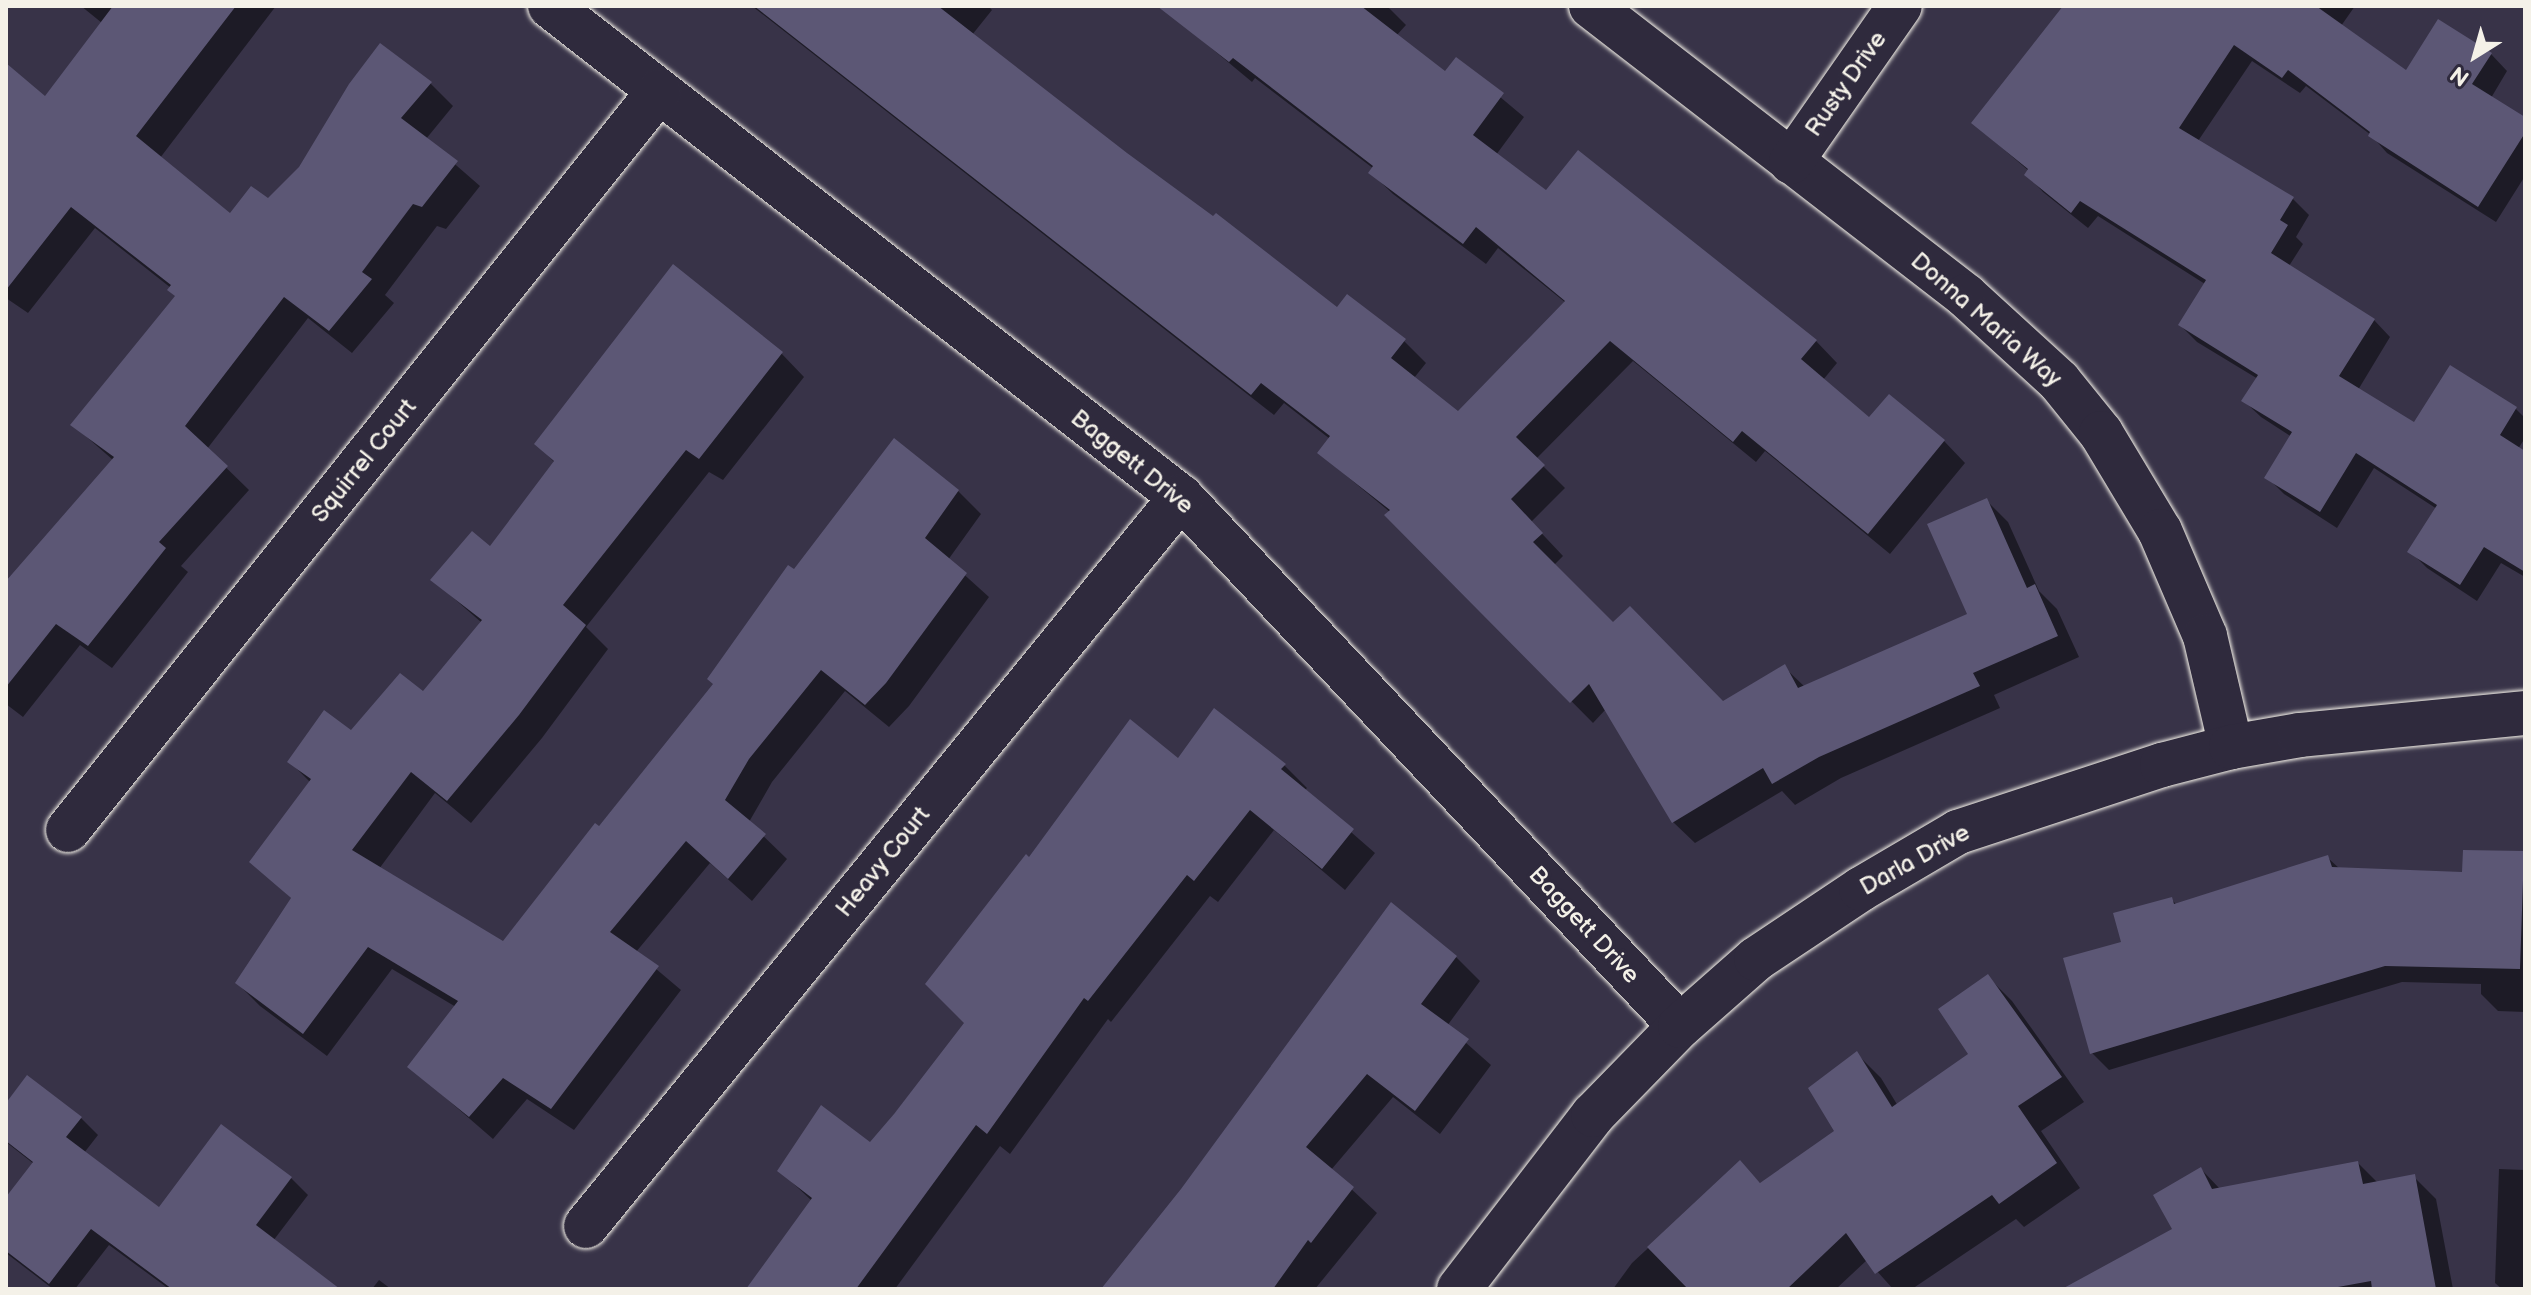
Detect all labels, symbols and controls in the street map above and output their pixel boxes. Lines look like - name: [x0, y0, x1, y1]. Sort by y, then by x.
- north arrow: [2435, 16, 2515, 96]
- street label: Rusty Drive: [1799, 25, 1893, 143]
- text: N: [2446, 60, 2475, 91]
- street label: Donna Maria Way: [1904, 246, 2068, 394]
- street label: Squirrel Court: [305, 393, 423, 529]
- street label: Baggett Drive: [1065, 404, 1199, 520]
- street label: Heavy Court: [829, 801, 937, 923]
- street label: Darla Drive: [1855, 818, 1975, 902]
- street label: Baggett Drive: [1522, 860, 1646, 990]

